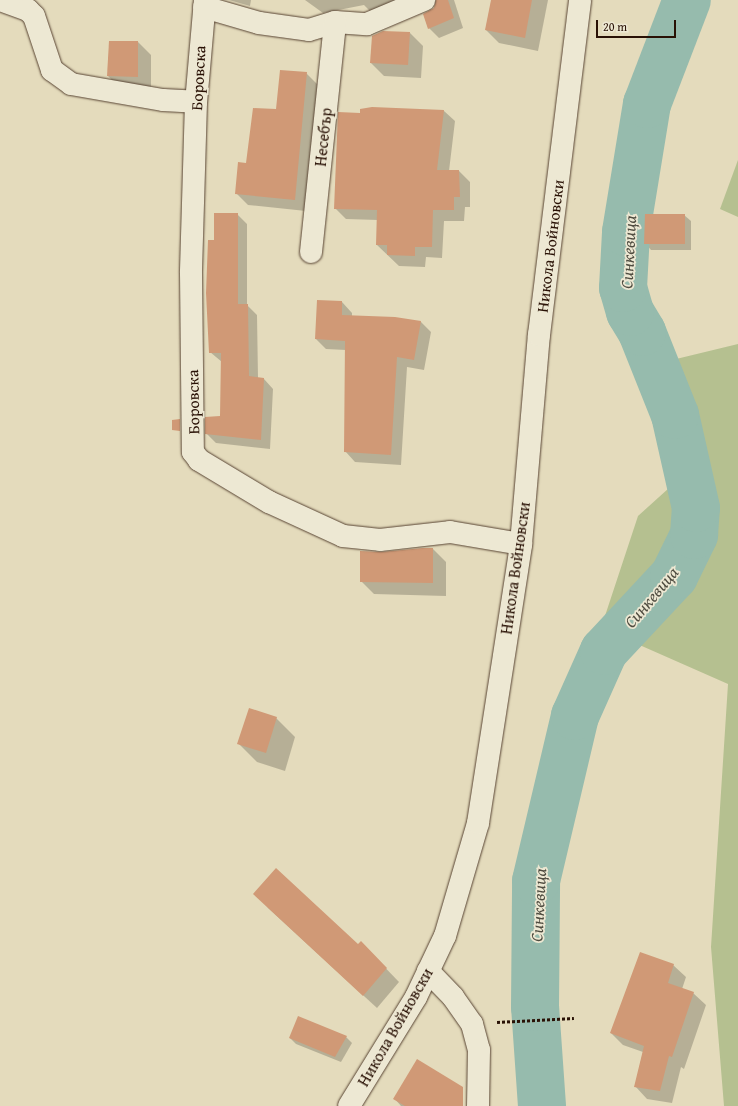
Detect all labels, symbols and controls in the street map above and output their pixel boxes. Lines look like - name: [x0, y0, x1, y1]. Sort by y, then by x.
- scale bar: [598, 12, 678, 38]
- text: 20 m: [603, 18, 627, 35]
- street label: Боровска: [187, 45, 209, 111]
- street label: Несебър: [310, 107, 336, 167]
- street label: Никола Войновски: [532, 179, 568, 313]
- water label: Синкевица: [616, 215, 640, 289]
- street label: Боровска: [183, 369, 203, 435]
- street label: Никола Войновски: [496, 501, 534, 635]
- water label: Синкевица: [620, 562, 682, 632]
- water label: Синкевица: [526, 868, 550, 942]
- street label: Никола Войновски: [353, 964, 437, 1090]

